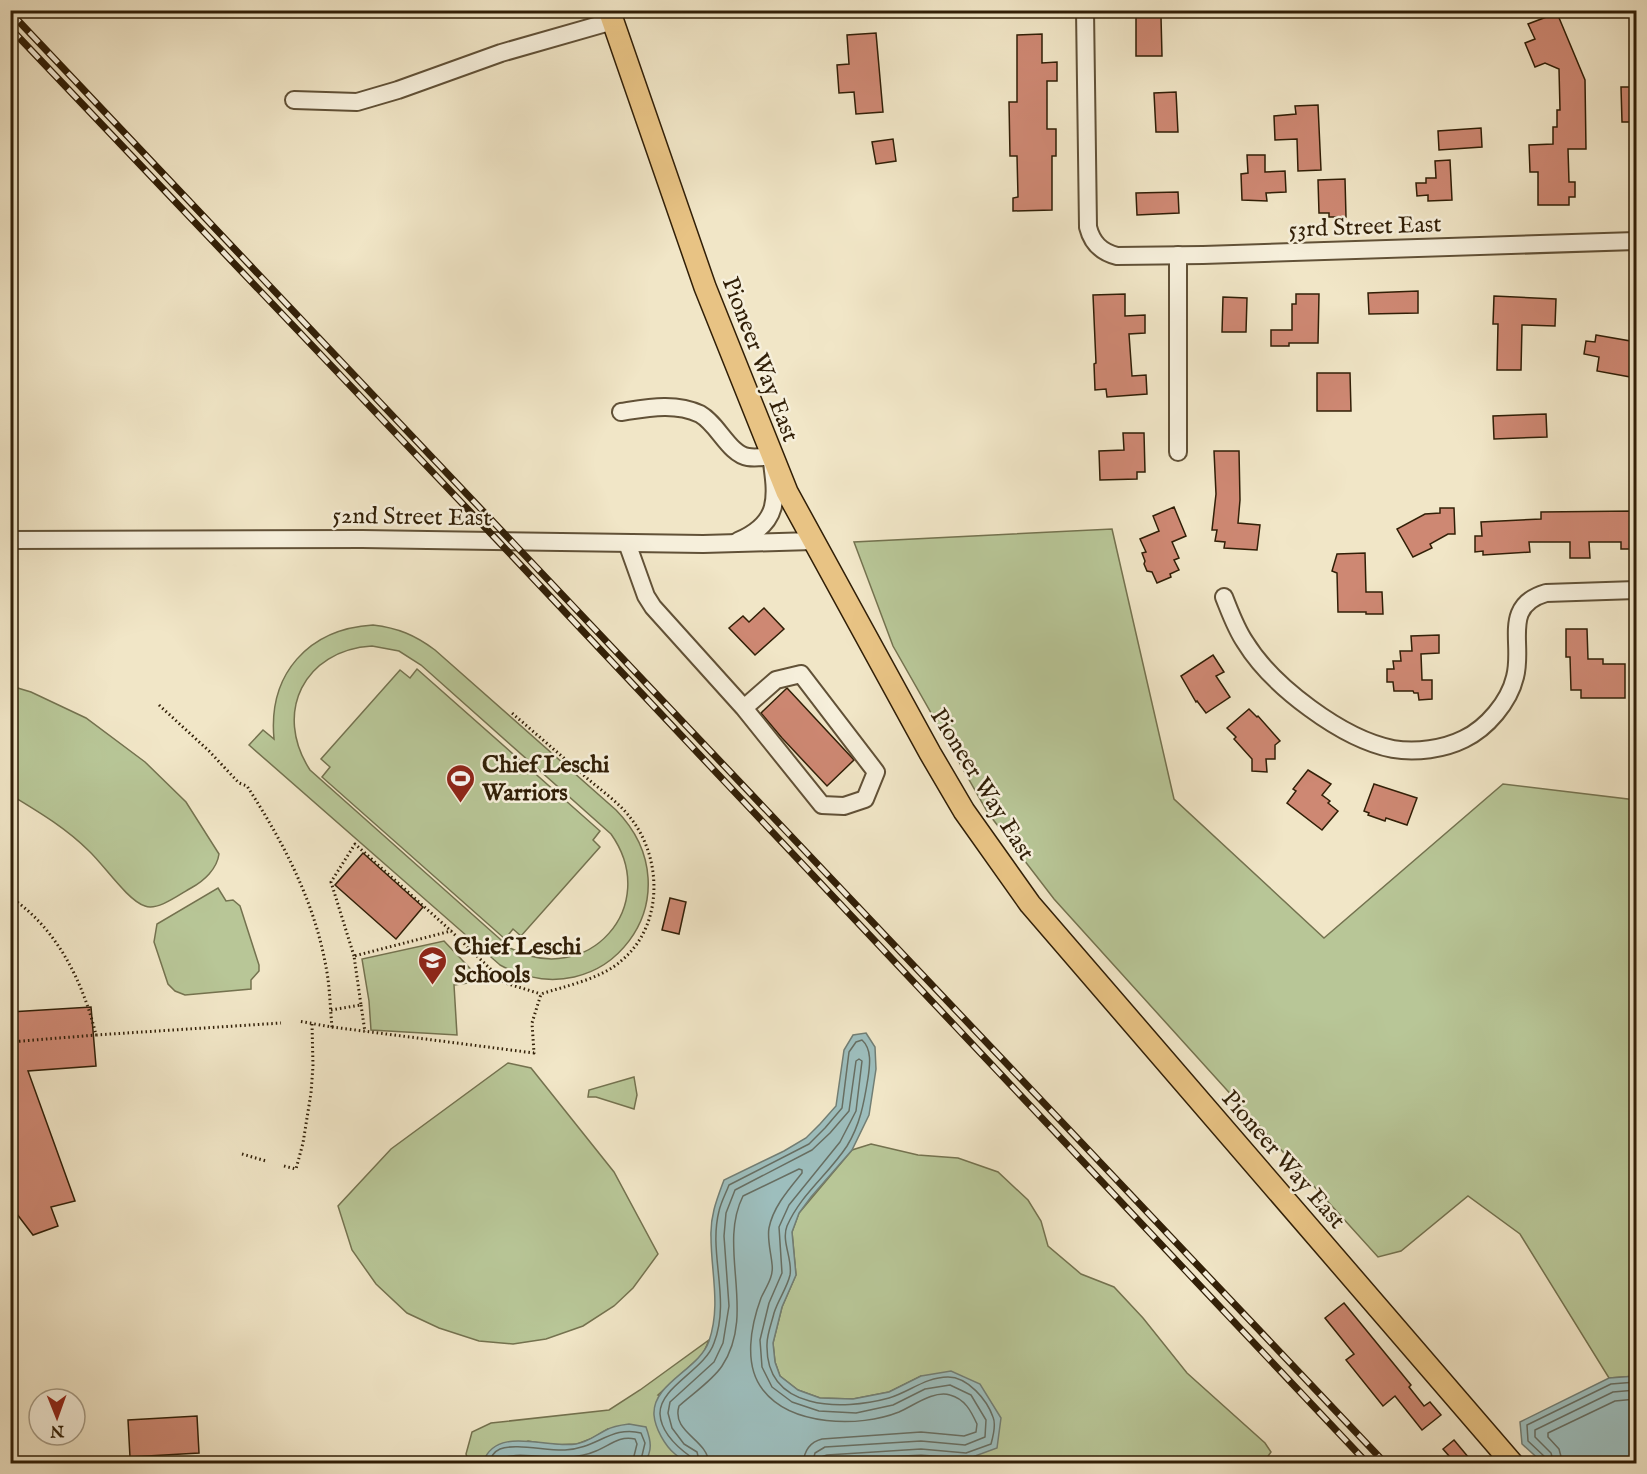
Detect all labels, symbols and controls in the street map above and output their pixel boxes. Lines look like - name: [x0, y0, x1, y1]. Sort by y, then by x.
- street label: 53rd Street East: [1288, 209, 1442, 246]
- street label: Pioneer Way East: [714, 273, 805, 446]
- street label: 52nd Street East: [332, 501, 492, 534]
- street label: Pioneer Way East: [922, 703, 1041, 867]
- place label: Chief Leschi Warriors: [481, 750, 610, 809]
- sports icon: Chief Leschi Warriors: [445, 762, 477, 804]
- place label: Chief Leschi Schools: [454, 932, 582, 991]
- school or university icon: Chief Leschi Schools: [417, 944, 449, 986]
- street label: Pioneer Way East: [1214, 1084, 1352, 1236]
- north arrow: [27, 1387, 87, 1447]
- text: N: [50, 1420, 65, 1440]

